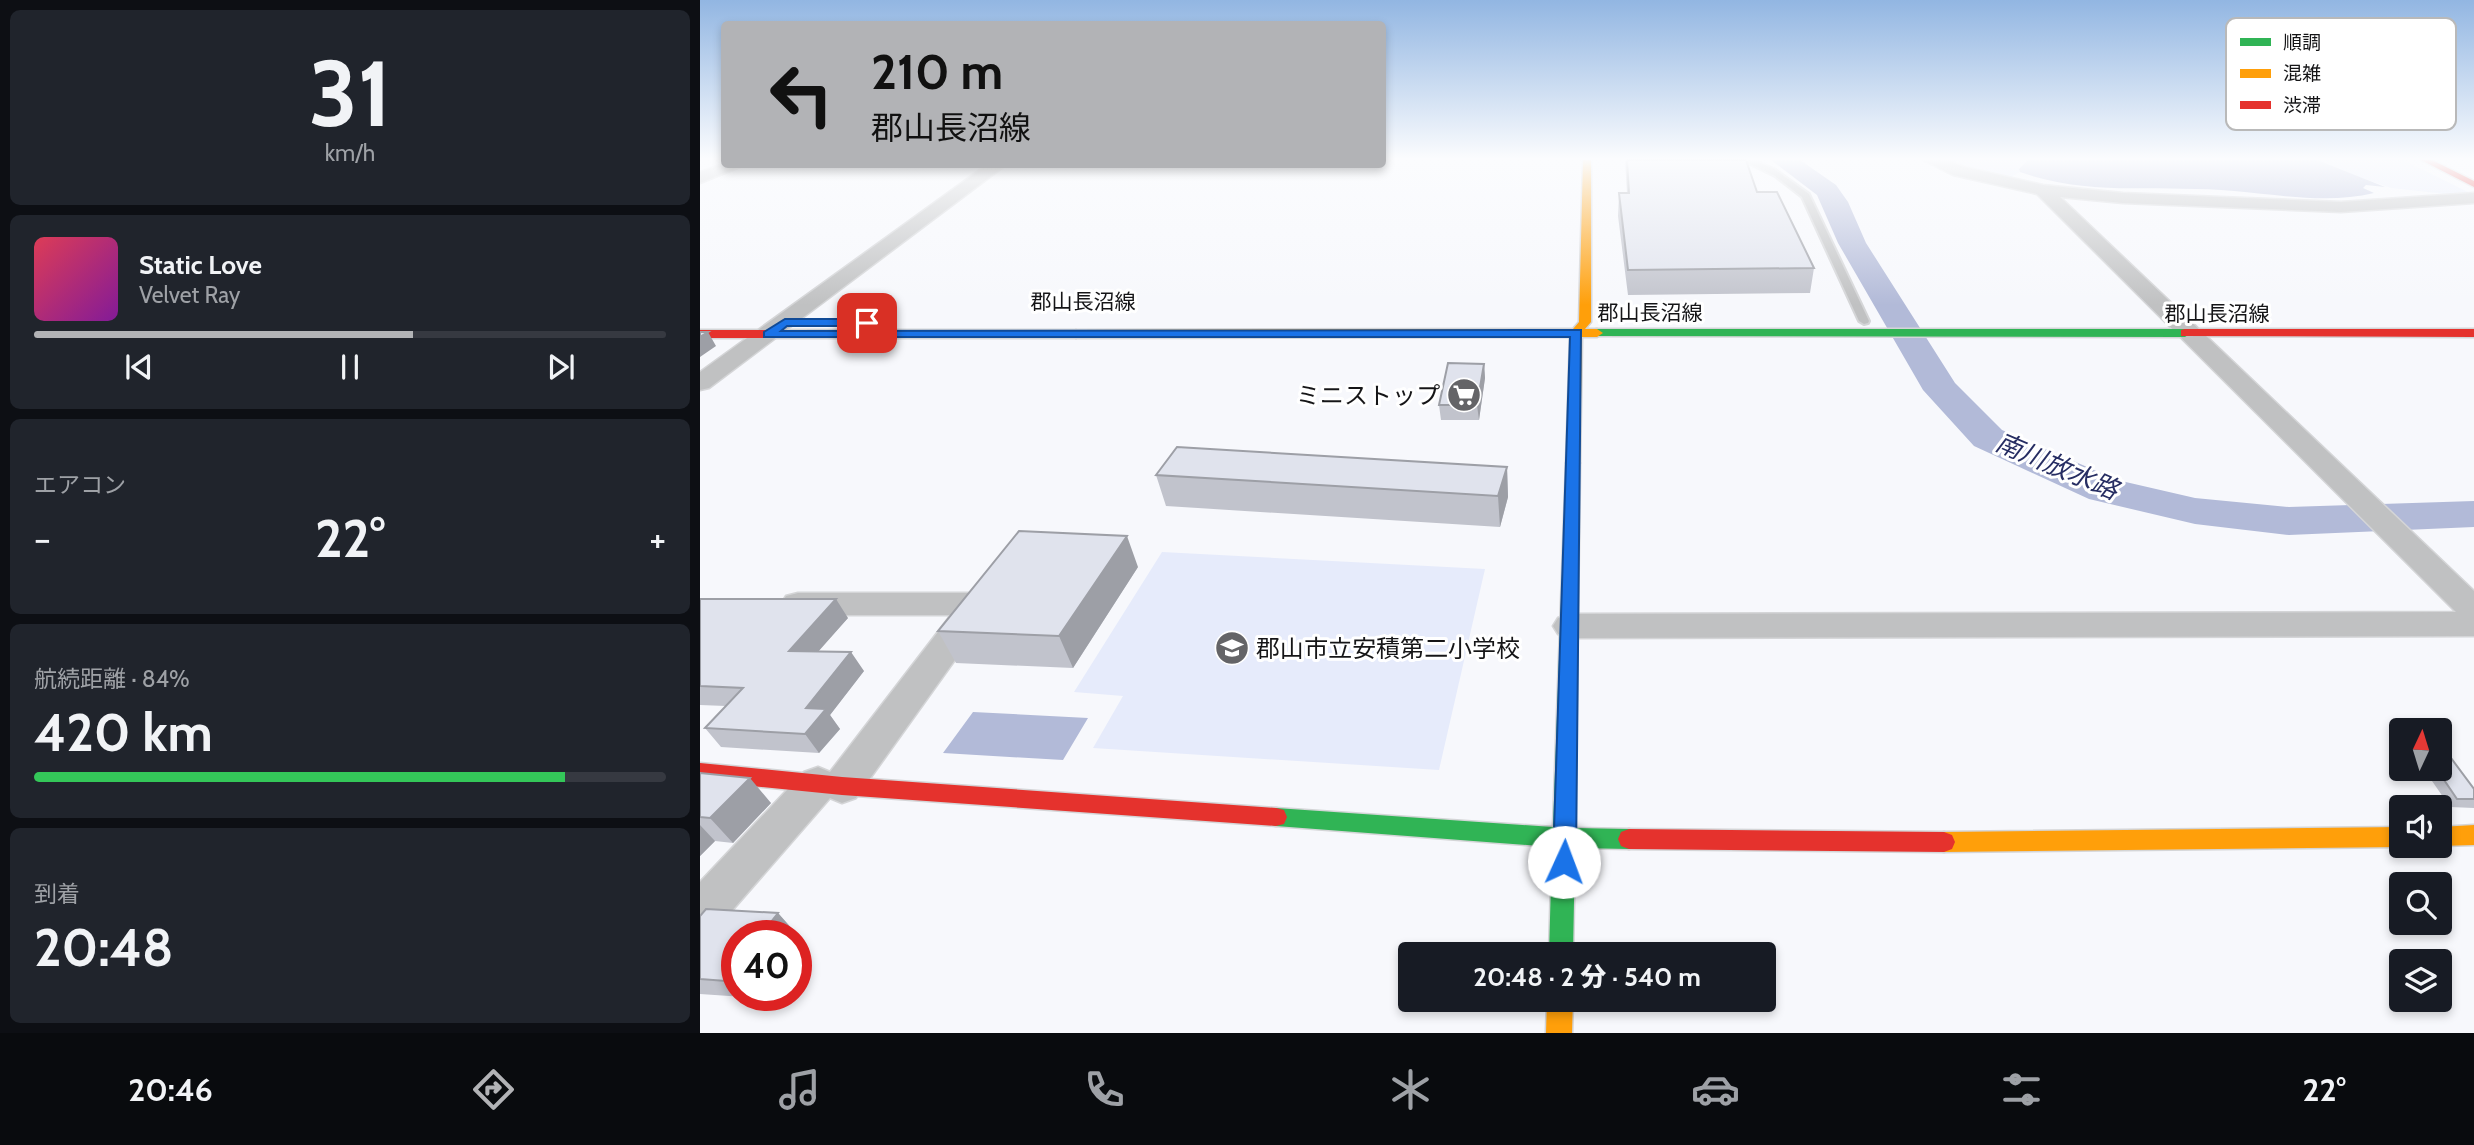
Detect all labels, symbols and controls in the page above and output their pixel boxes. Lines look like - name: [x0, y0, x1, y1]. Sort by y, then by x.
- legend: [2226, 18, 2456, 130]
- text: 順調: [2283, 31, 2321, 54]
- text: 31: [309, 38, 391, 149]
- text: 210 m: [871, 42, 1003, 101]
- icon: left: [756, 49, 847, 140]
- text: 混雑: [2283, 62, 2321, 85]
- text: 渋滞: [2283, 94, 2321, 117]
- text: 郡山長沼線: [871, 108, 1031, 147]
- text: km/h: [325, 139, 375, 167]
- text: Static Love: [139, 249, 262, 281]
- text: Velvet Ray: [139, 281, 240, 309]
- street label: 郡山長沼線: [1031, 289, 1136, 314]
- pin: [837, 293, 897, 353]
- street label: 郡山長沼線: [1598, 300, 1703, 325]
- street label: 郡山長沼線: [2165, 301, 2270, 326]
- icon: arrive: [848, 304, 886, 342]
- icon: previous: [120, 348, 158, 386]
- icon: pause: [331, 348, 369, 386]
- icon: next: [542, 348, 580, 386]
- supermarket icon: ミニストップ: [1445, 376, 1483, 414]
- place label: ミニストップ: [1296, 381, 1440, 410]
- water label: 南川放水路: [1991, 426, 2125, 507]
- text: エアコン: [34, 471, 126, 499]
- text: 22°: [315, 507, 385, 570]
- text: −: [34, 515, 51, 562]
- text: +: [649, 515, 666, 562]
- school or university icon: 郡山市立安積第二小学校: [1213, 629, 1251, 667]
- place label: 郡山市立安積第二小学校: [1256, 634, 1520, 663]
- text: 航続距離 · 84%: [34, 665, 190, 693]
- text: 420 km: [34, 701, 213, 764]
- north arrow: [2389, 718, 2452, 780]
- map controls: [2389, 718, 2452, 1012]
- button: sound: [2389, 795, 2452, 858]
- position arrow: [1527, 825, 1601, 899]
- button: search: [2389, 872, 2452, 935]
- text: 到着: [34, 880, 80, 908]
- text: 20:48: [34, 916, 173, 979]
- speed limit sign: 40: [721, 920, 812, 1011]
- button: layers: [2389, 949, 2452, 1012]
- text: 20:48 · 2 分 · 540 m: [1473, 961, 1701, 993]
- icon: directions: [469, 1065, 518, 1114]
- icon: music: [775, 1065, 824, 1114]
- icon: phone: [1080, 1065, 1129, 1114]
- icon: climate: [1386, 1065, 1435, 1114]
- icon: car: [1691, 1065, 1740, 1114]
- icon: filters: [1997, 1065, 2046, 1114]
- text: 20:46: [128, 1070, 213, 1109]
- text: 22°: [2303, 1070, 2346, 1109]

